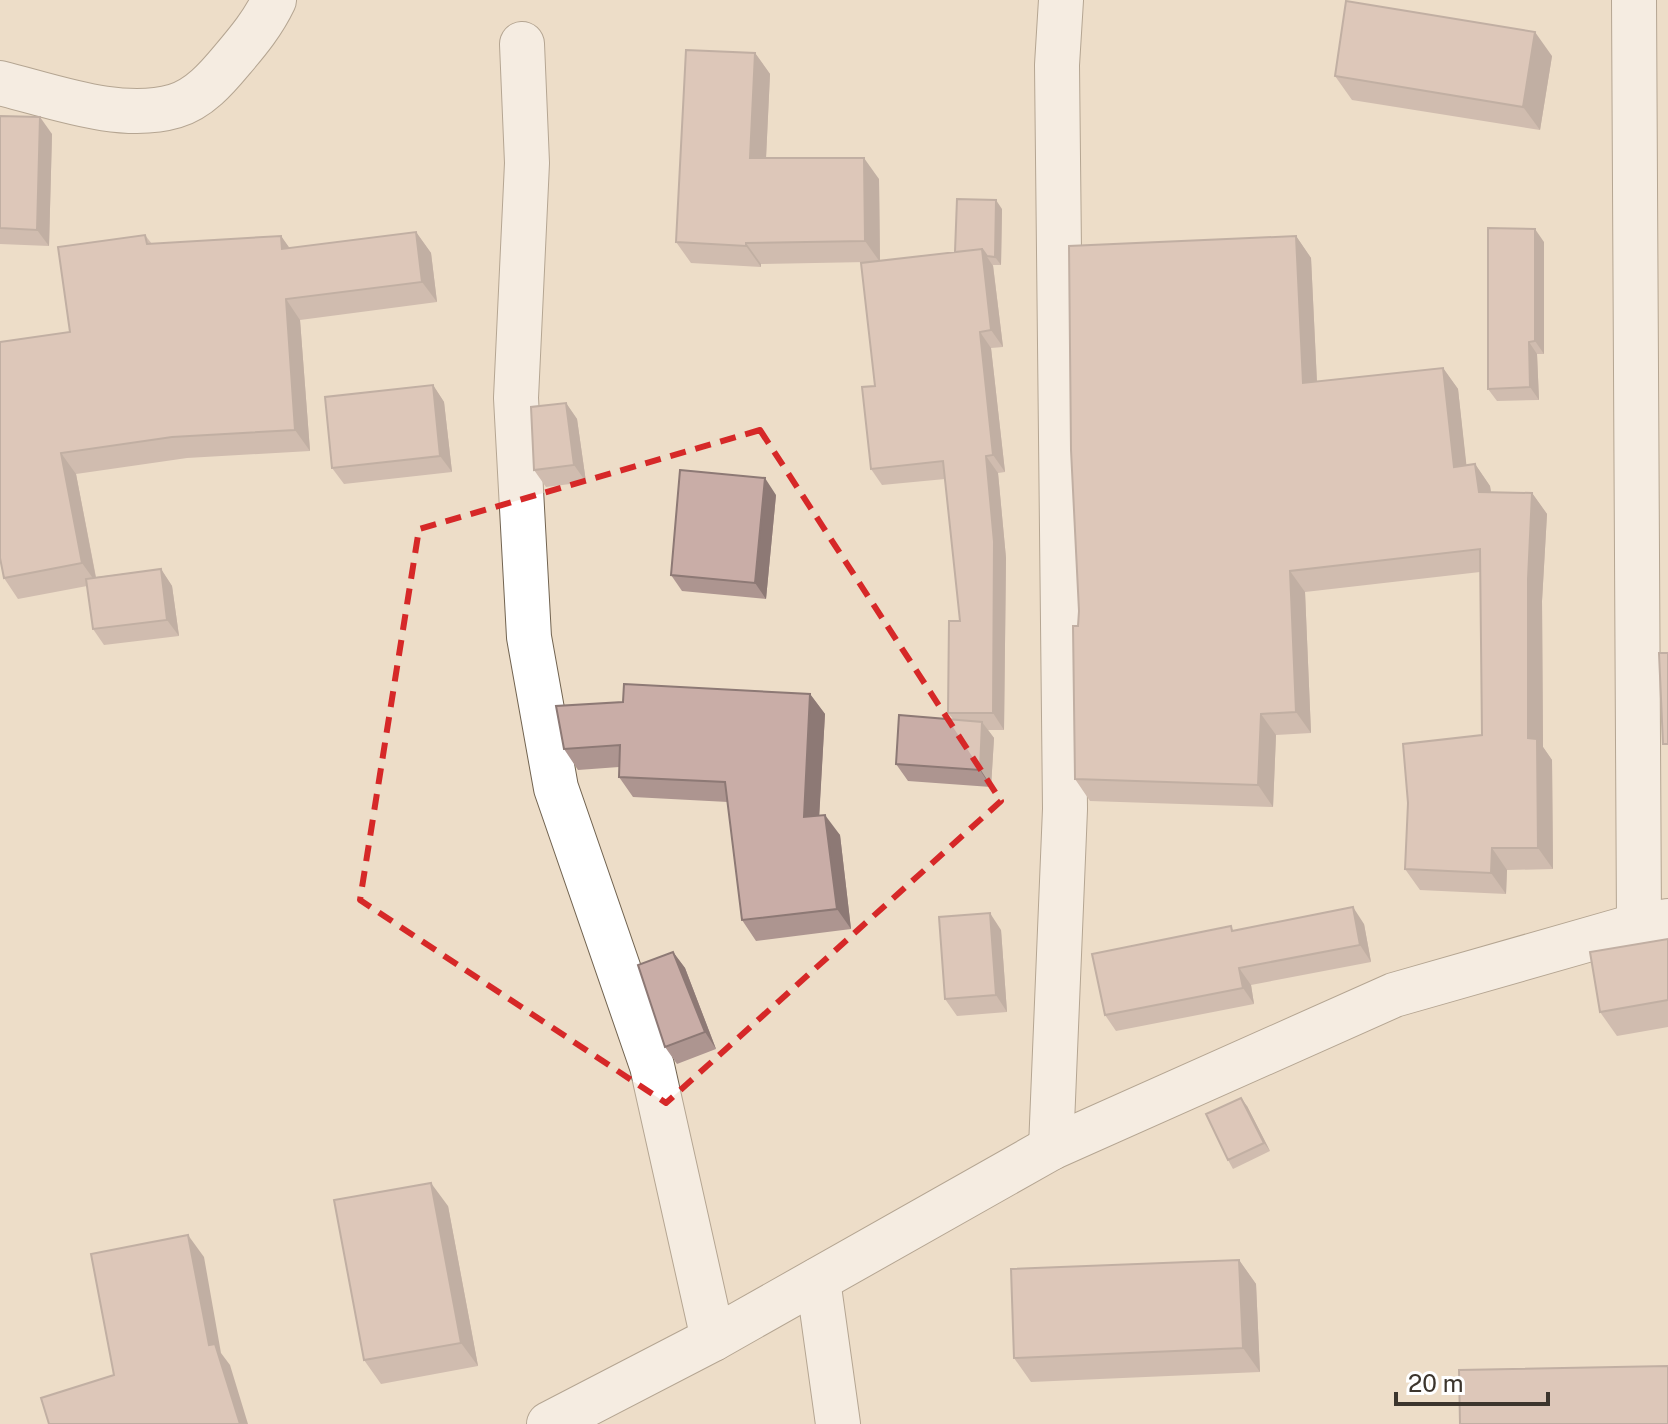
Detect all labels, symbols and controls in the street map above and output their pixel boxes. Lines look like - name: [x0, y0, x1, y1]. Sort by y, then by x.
- scale bar: [1396, 1356, 1548, 1406]
- text: 20 m: [1408, 1369, 1464, 1397]

